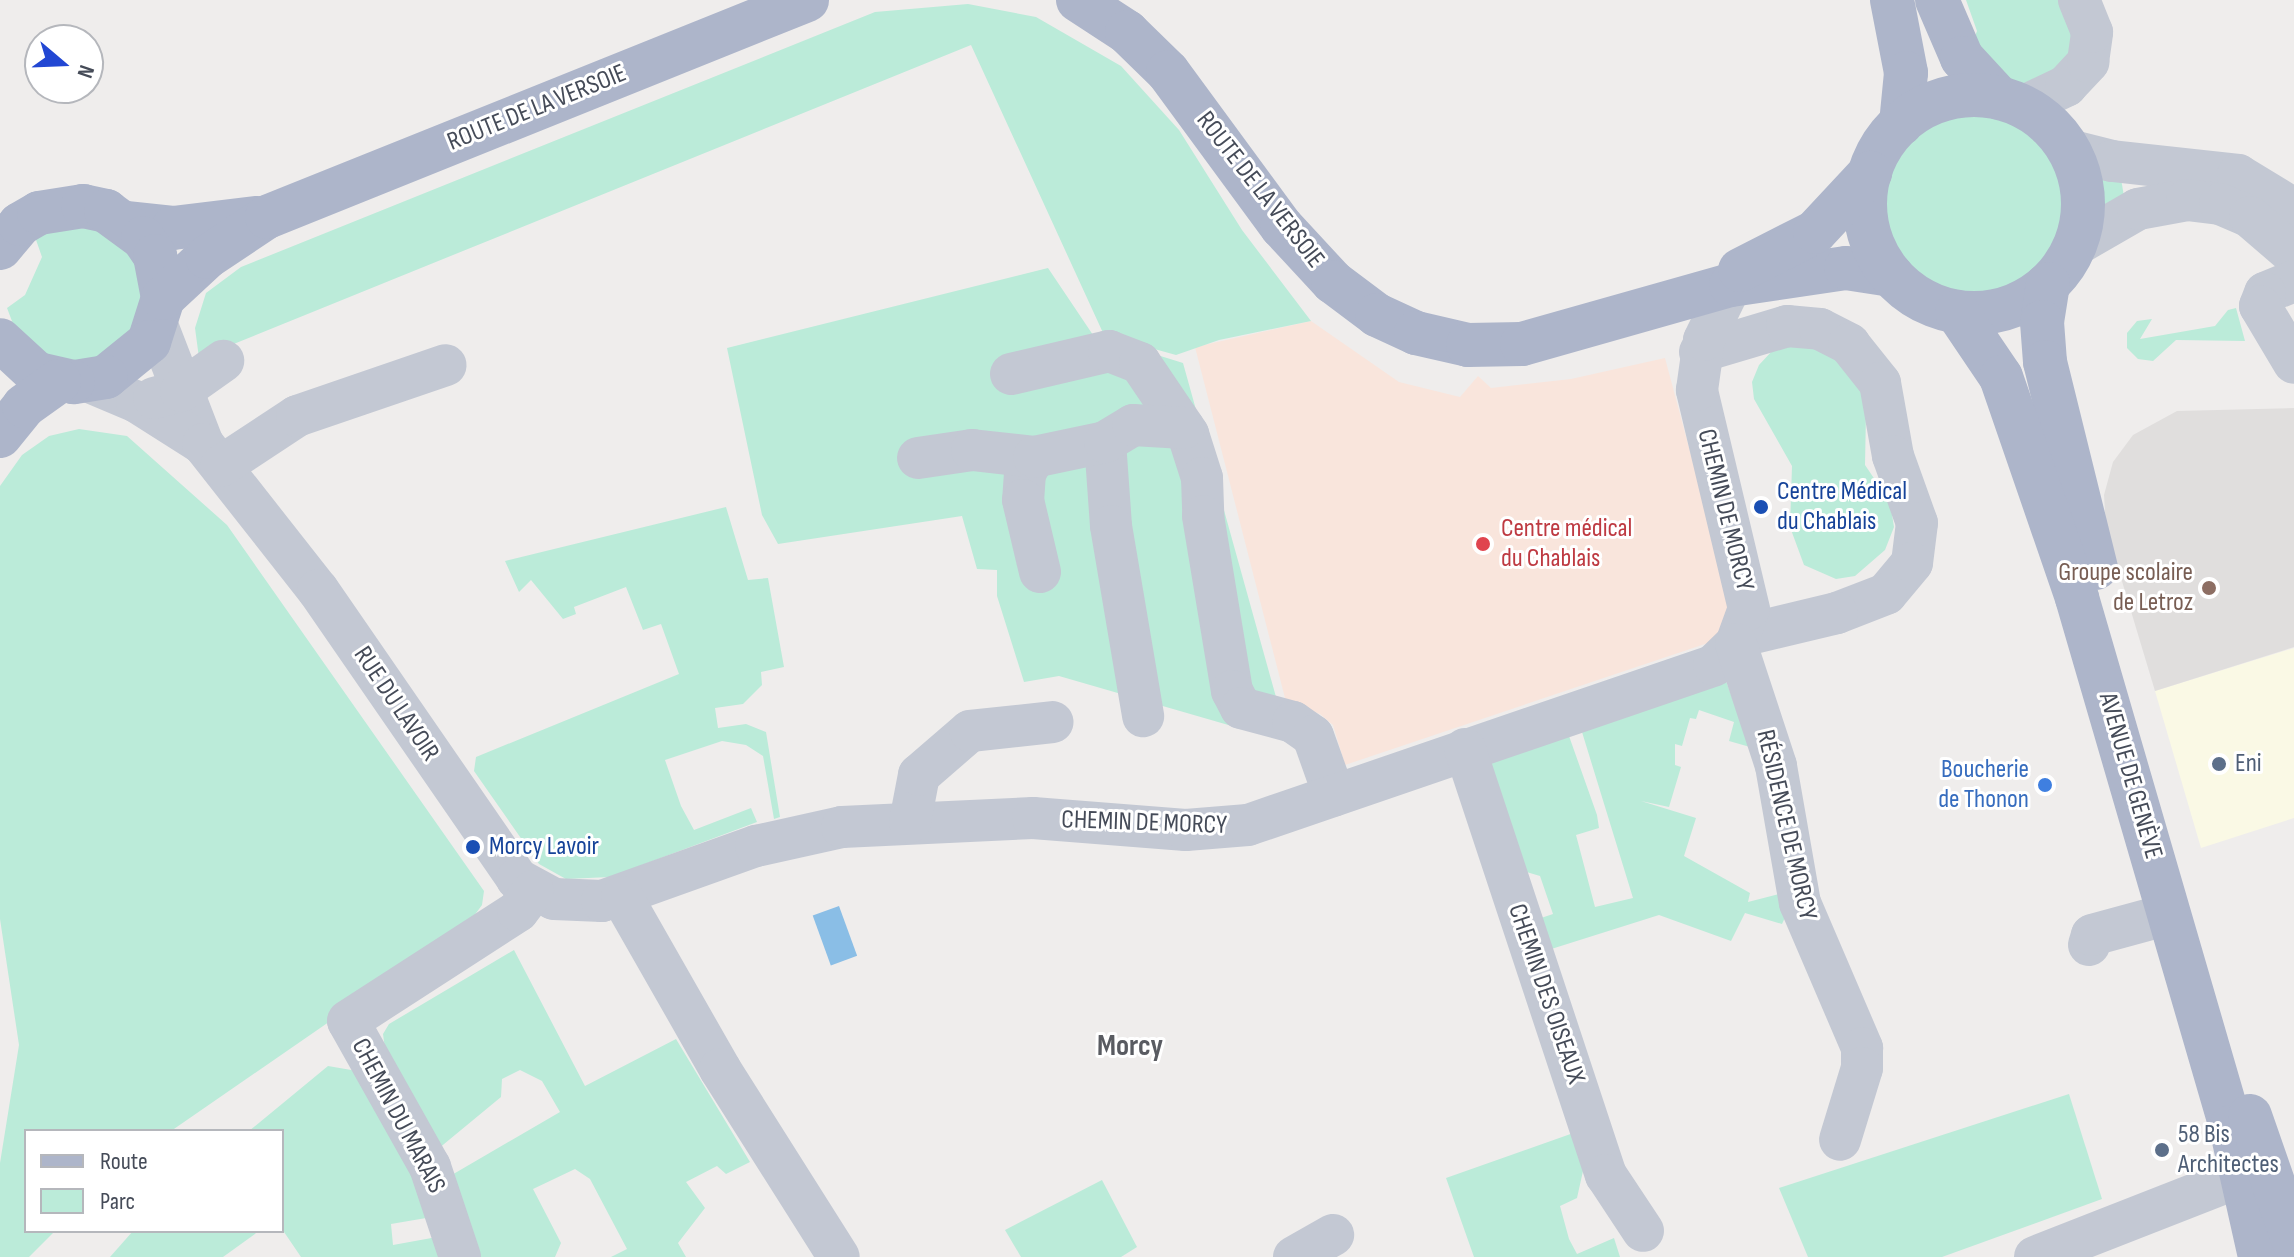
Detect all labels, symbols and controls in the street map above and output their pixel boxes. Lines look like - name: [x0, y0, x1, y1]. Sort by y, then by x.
- north arrow: [24, 24, 104, 104]
- street label: ROUTE DE LA VERSOIE: [443, 58, 631, 158]
- text: N: [71, 61, 100, 81]
- street label: ROUTE DE LA VERSOIE: [1189, 106, 1331, 274]
- street label: CHEMIN DE MORCY: [1690, 426, 1760, 594]
- place label: Centre Médical du Chablais: [1777, 476, 1907, 538]
- marker: Centre Médical du Chablais: [1752, 498, 1770, 516]
- place label: Centre médical du Chablais: [1501, 513, 1632, 574]
- marker: Centre médical du Chablais: [1472, 533, 1494, 555]
- place label: Groupe scolaire de Letroz: [2058, 557, 2193, 618]
- marker: Groupe scolaire de Letroz: [2200, 579, 2218, 597]
- street label: RUE DU LAVOIR: [346, 641, 446, 767]
- street label: AVENUE DE GENÈVE: [2091, 689, 2169, 863]
- street label: RÉSIDENCE DE MORCY: [1749, 727, 1823, 923]
- place label: Eni: [2235, 748, 2262, 780]
- place label: Boucherie de Thonon: [1938, 754, 2029, 816]
- marker: Eni: [2210, 755, 2228, 773]
- marker: Boucherie de Thonon: [2036, 776, 2054, 794]
- street label: CHEMIN DE MORCY: [1061, 805, 1227, 841]
- place label: Morcy Lavoir: [489, 831, 599, 863]
- marker: Morcy Lavoir: [464, 838, 482, 856]
- street label: CHEMIN DES OISEAUX: [1501, 900, 1591, 1088]
- district label: Morcy: [1097, 1028, 1163, 1064]
- street label: CHEMIN DU MARAIS: [344, 1033, 452, 1199]
- place label: 58 Bis Architectes: [2178, 1119, 2279, 1180]
- legend: [24, 1129, 284, 1233]
- marker: 58 Bis Architectes: [2153, 1141, 2171, 1159]
- text: Route: [100, 1147, 148, 1176]
- text: Parc: [100, 1187, 135, 1216]

